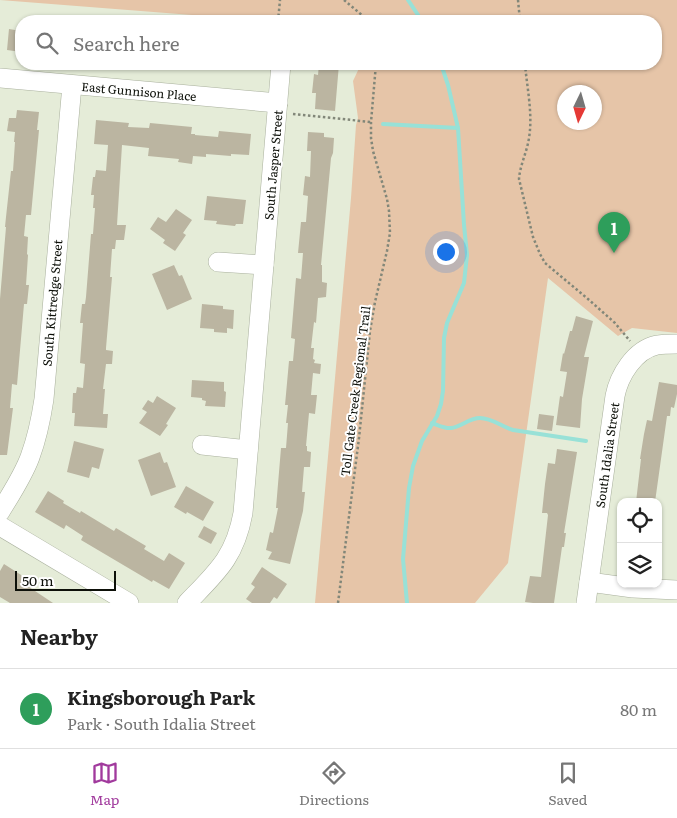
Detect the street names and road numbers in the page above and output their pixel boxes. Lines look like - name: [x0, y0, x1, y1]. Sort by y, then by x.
- street label: East Gunnison Place: [81, 77, 197, 105]
- street label: South Jasper Street: [259, 109, 287, 221]
- street label: South Kittredge Street: [37, 239, 67, 367]
- street label: Toll Gate Creek Regional Trail: [336, 305, 374, 477]
- street label: South Idalia Street: [591, 401, 623, 509]

